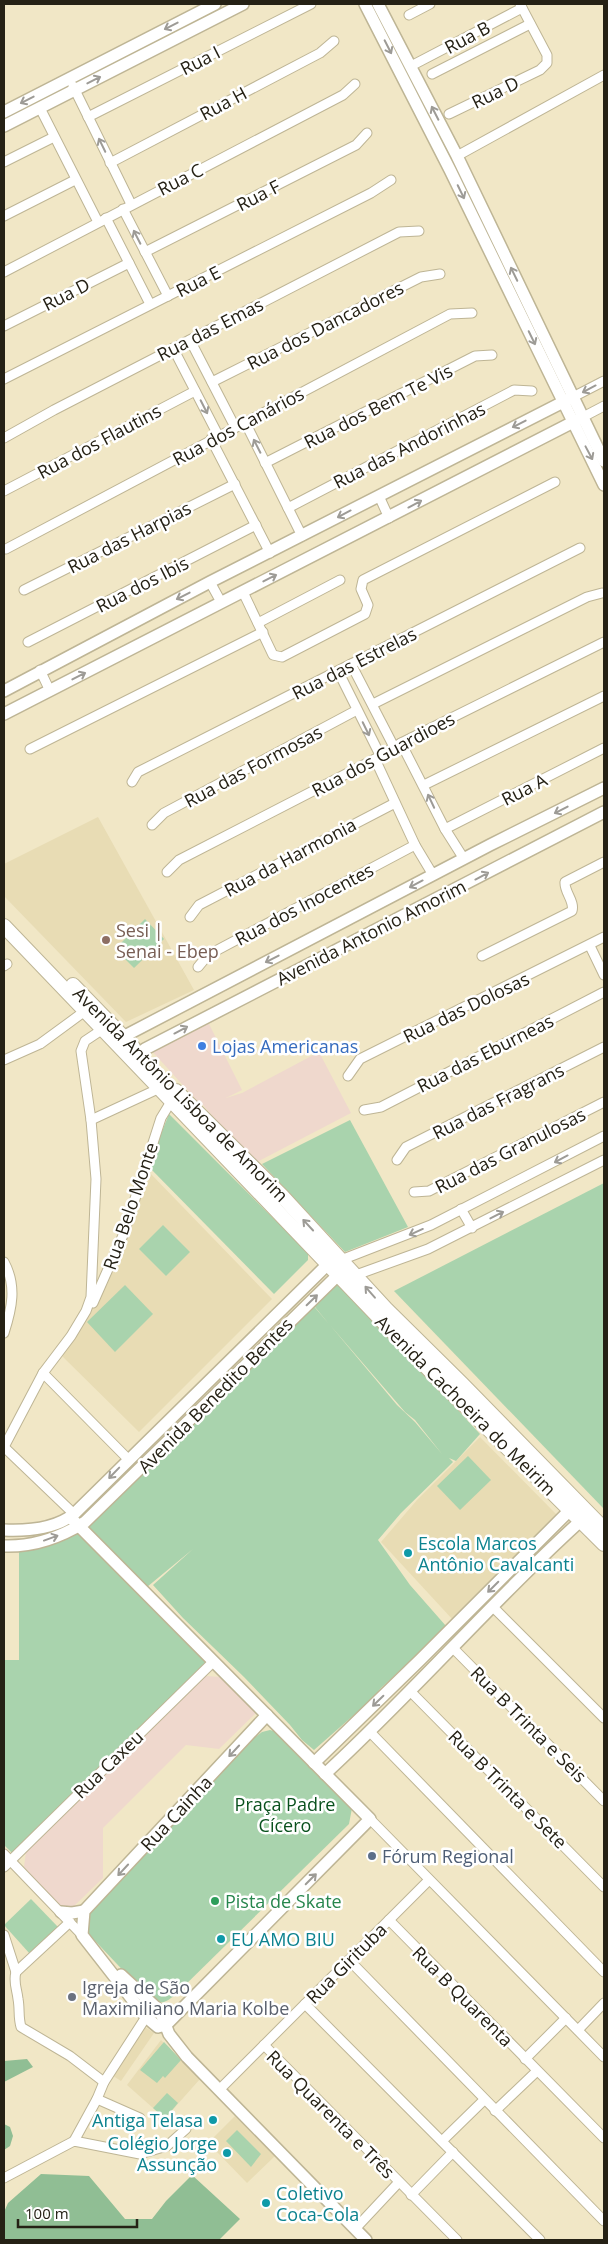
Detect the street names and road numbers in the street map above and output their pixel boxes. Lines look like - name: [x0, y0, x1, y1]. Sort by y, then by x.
- street label: Rua B: [440, 15, 494, 59]
- street label: Rua I: [176, 40, 224, 80]
- street label: Rua D: [467, 70, 523, 114]
- street label: Rua H: [195, 81, 251, 125]
- street label: Rua C: [153, 157, 207, 201]
- street label: Rua F: [232, 174, 284, 216]
- street label: Rua E: [172, 260, 224, 302]
- street label: Rua D: [38, 272, 94, 316]
- street label: Rua dos Dancadores: [243, 275, 407, 375]
- street label: Rua das Emas: [153, 292, 267, 366]
- street label: Rua dos Bem Te Vis: [300, 358, 456, 454]
- street label: Rua dos Canários: [168, 381, 308, 471]
- street label: Rua das Andorinhas: [329, 396, 489, 494]
- street label: Rua dos Flautins: [33, 398, 165, 484]
- street label: Rua das Harpias: [63, 495, 195, 579]
- street label: Rua dos Ibis: [92, 550, 192, 618]
- street label: Rua das Estrelas: [288, 621, 420, 705]
- street label: Rua dos Guardioes: [307, 706, 459, 802]
- street label: Rua das Formosas: [180, 719, 326, 813]
- street label: Rua A: [497, 767, 551, 811]
- street label: Rua da Harmonia: [220, 812, 360, 902]
- street label: Rua dos Inocentes: [231, 857, 377, 951]
- street label: Avenida Antonio Amorim: [272, 874, 470, 990]
- street label: Rua das Dolosas: [399, 966, 533, 1048]
- street label: Avenida Antônio Lisboa de Amorim: [68, 981, 294, 1207]
- street label: Rua das Eburneas: [413, 1008, 557, 1098]
- street label: Rua das Fragrans: [428, 1058, 568, 1144]
- street label: Rua das Granulosas: [431, 1102, 589, 1198]
- street label: Rua Belo Monte: [97, 1139, 163, 1273]
- street label: Avenida Cachoeira do Meirim: [370, 1309, 562, 1501]
- street label: Avenida Benedito Bentes: [132, 1312, 298, 1478]
- street label: Rua B Trinta e Seis: [466, 1661, 592, 1787]
- street label: Rua Caxeu: [68, 1725, 148, 1803]
- street label: Rua B Trinta e Sete: [444, 1725, 572, 1853]
- street label: Rua Cainha: [135, 1770, 217, 1856]
- street label: Rua Girituba: [300, 1917, 392, 2009]
- street label: Rua B Quarenta: [407, 1940, 519, 2052]
- street label: Rua Quarenta e Três: [262, 2045, 400, 2183]

